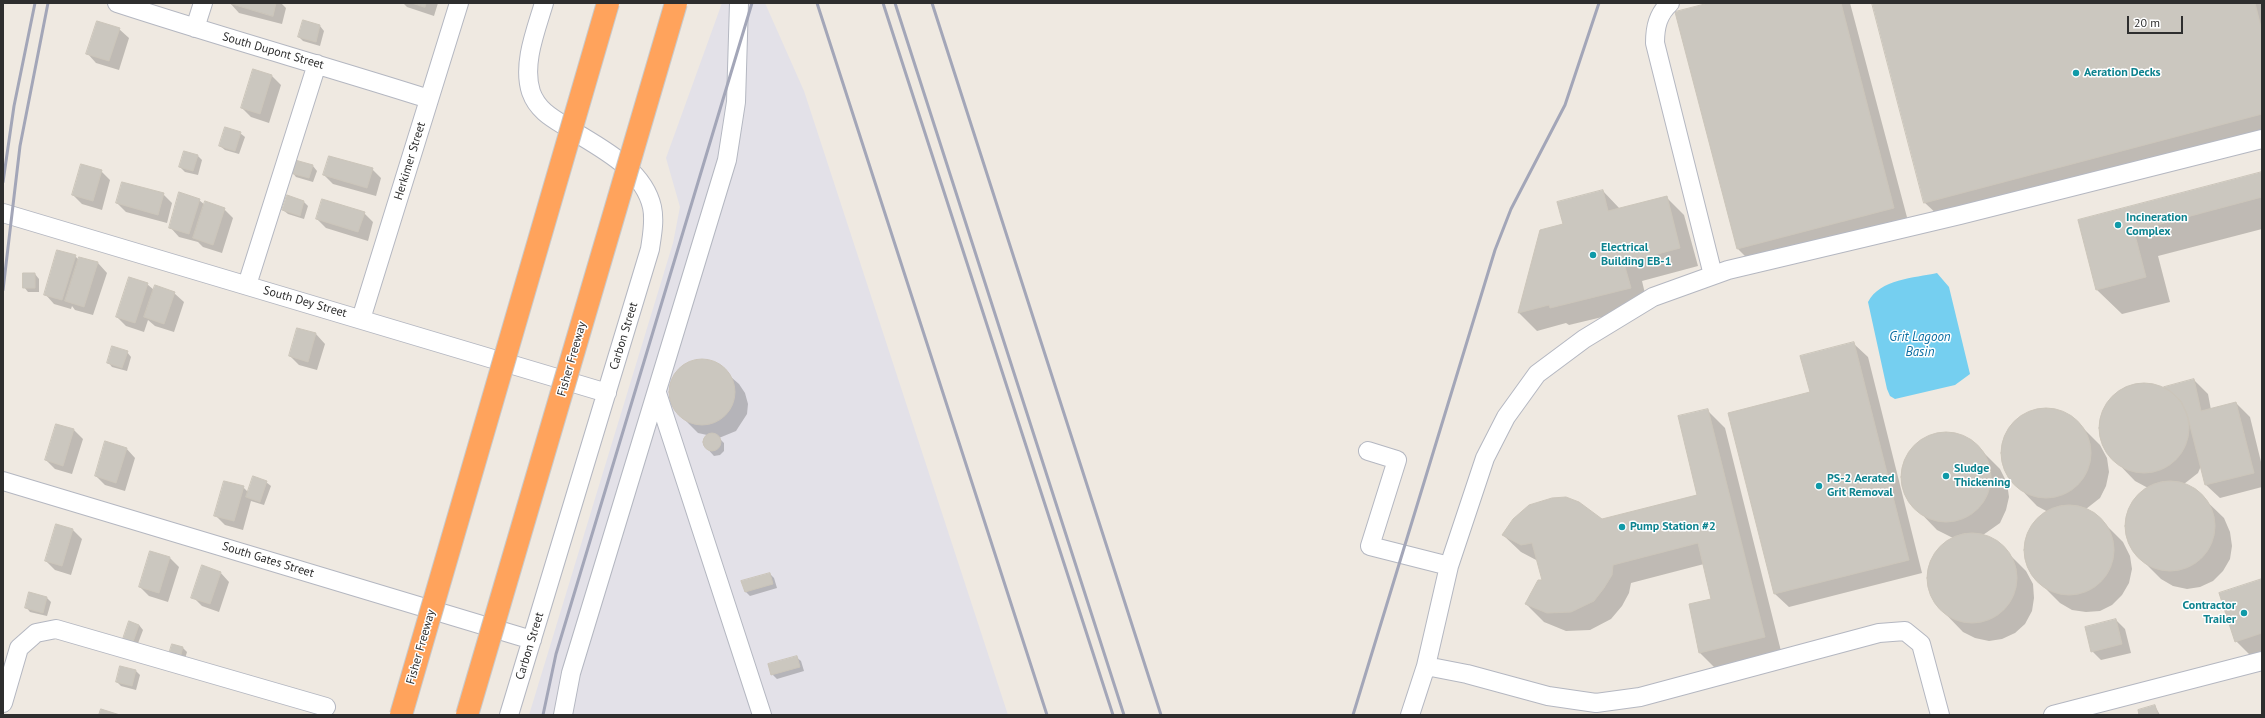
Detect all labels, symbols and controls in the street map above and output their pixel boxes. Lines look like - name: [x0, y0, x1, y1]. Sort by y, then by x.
- scale bar: [2129, 8, 2185, 34]
- text: 20 m: [2134, 15, 2160, 30]
- street label: South Dupont Street: [221, 30, 325, 72]
- place label: Aeration Decks: [2084, 66, 2161, 80]
- marker: Aeration Decks: [2071, 68, 2081, 78]
- street label: Herkimer Street: [391, 120, 429, 202]
- place label: Incineration Complex: [2126, 211, 2188, 239]
- marker: Incineration Complex: [2113, 220, 2123, 230]
- place label: Electrical Building EB-1: [1601, 241, 1671, 269]
- marker: Electrical Building EB-1: [1588, 250, 1598, 260]
- street label: South Dey Street: [262, 283, 348, 321]
- street label: Carbon Street: [607, 300, 641, 372]
- street label: Fisher Freeway: [554, 320, 590, 398]
- water label: Grit Lagoon Basin: [1889, 329, 1951, 360]
- place label: Sludge Thickening: [1954, 462, 2010, 490]
- marker: Sludge Thickening: [1941, 471, 1951, 481]
- place label: PS-2 Aerated Grit Removal: [1827, 472, 1894, 500]
- marker: PS-2 Aerated Grit Removal: [1814, 481, 1824, 491]
- place label: Pump Station #2: [1630, 520, 1716, 534]
- marker: Pump Station #2: [1617, 522, 1627, 532]
- street label: South Gates Street: [220, 539, 316, 581]
- place label: Contractor Trailer: [2182, 599, 2236, 627]
- street label: Fisher Freeway: [403, 608, 439, 686]
- marker: Contractor Trailer: [2239, 608, 2249, 618]
- street label: Carbon Street: [513, 610, 547, 682]

